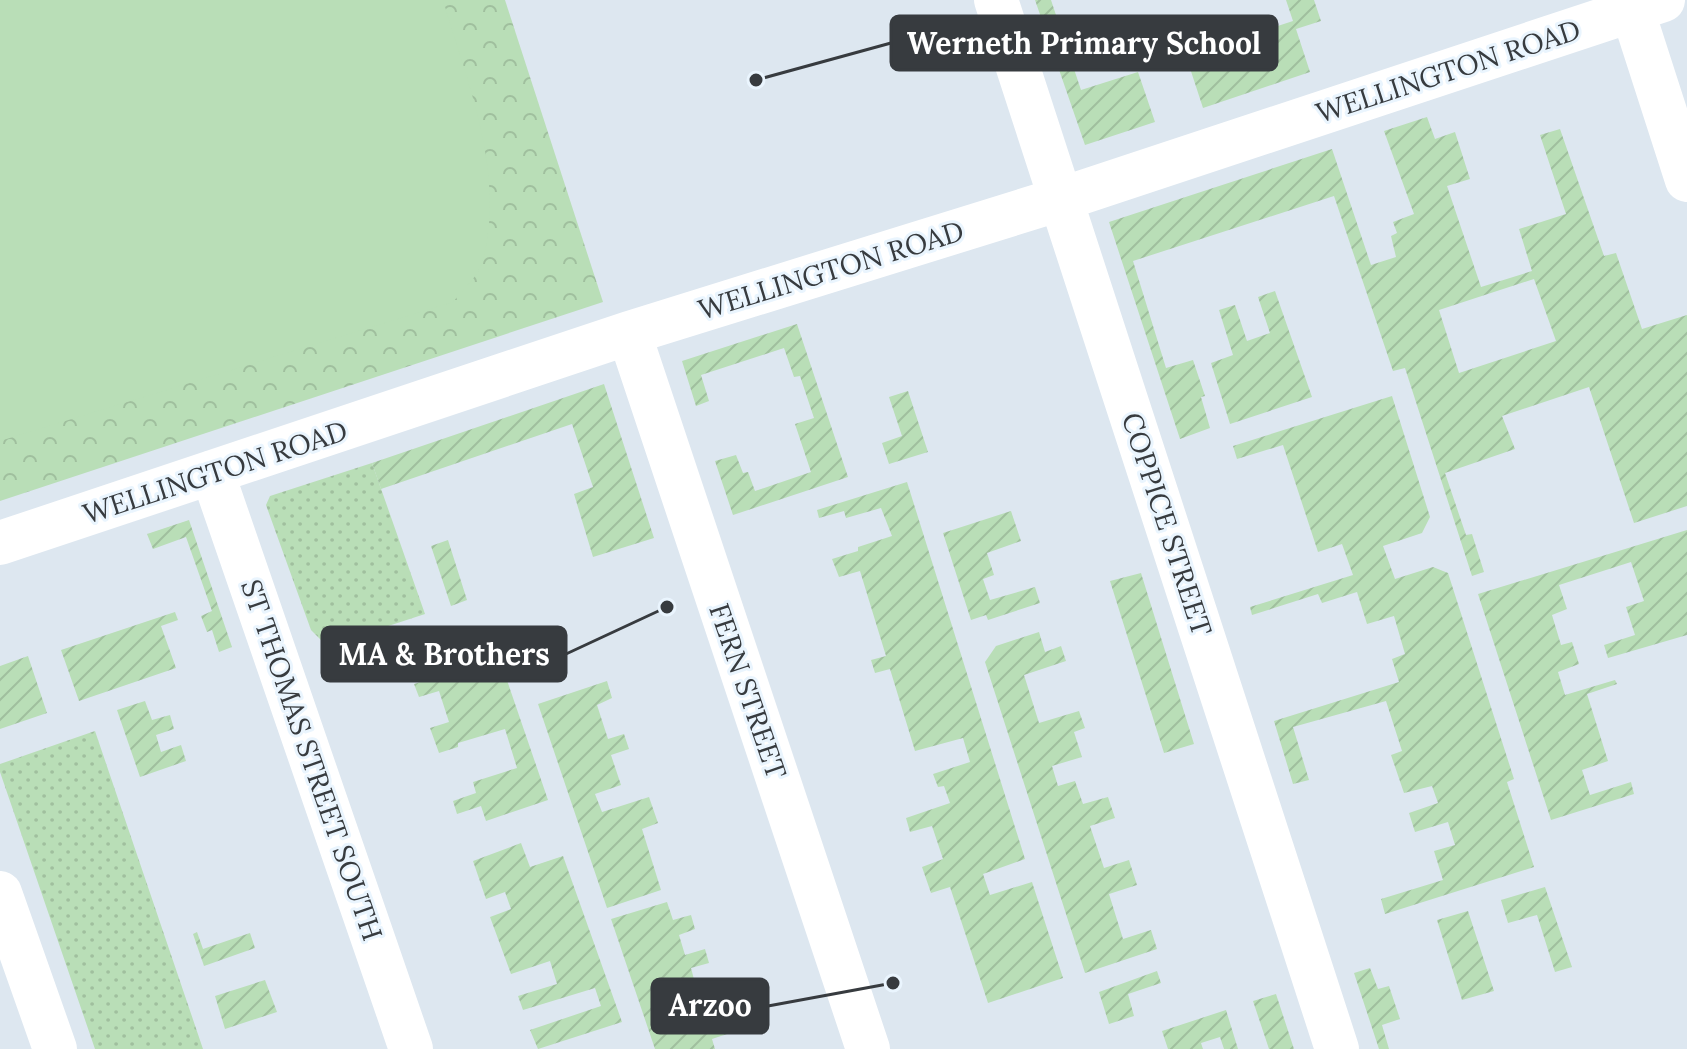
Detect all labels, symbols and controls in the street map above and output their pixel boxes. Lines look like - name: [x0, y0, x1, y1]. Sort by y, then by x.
- street label: WELLINGTON ROAD: [1311, 11, 1585, 131]
- callout: Werneth Primary School: [891, 16, 1277, 70]
- text: Werneth Primary School: [907, 24, 1261, 63]
- street label: WELLINGTON ROAD: [694, 212, 968, 328]
- street label: COPPICE STREET: [1114, 408, 1220, 640]
- street label: WELLINGTON ROAD: [78, 412, 352, 532]
- street label: ST THOMAS STREET SOUTH: [233, 575, 391, 945]
- street label: FERN STREET: [701, 599, 795, 784]
- callout: MA & Brothers: [322, 627, 566, 681]
- text: MA & Brothers: [338, 635, 550, 673]
- callout: Arzoo: [652, 979, 768, 1033]
- text: Arzoo: [668, 986, 752, 1024]

